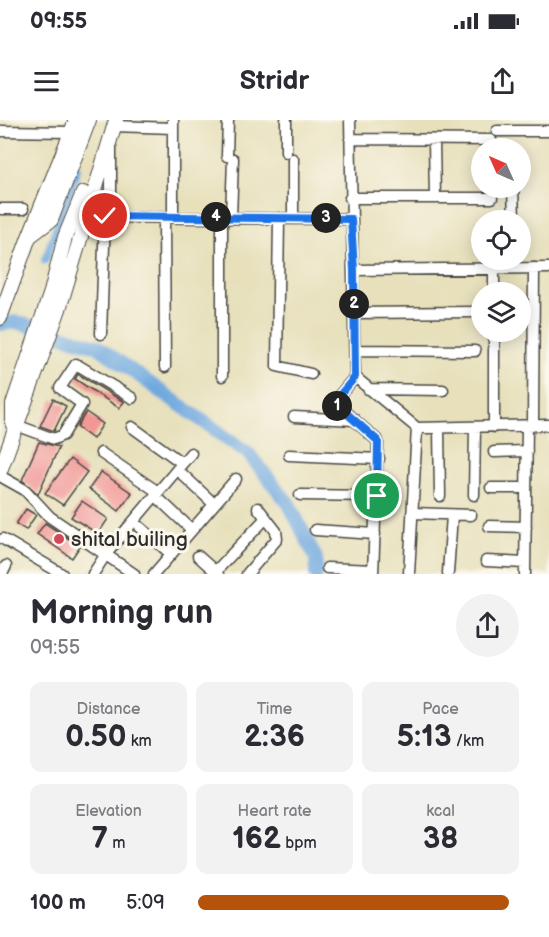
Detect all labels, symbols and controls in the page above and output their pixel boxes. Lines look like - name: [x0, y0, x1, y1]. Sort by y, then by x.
- text: 09:55: [30, 8, 87, 35]
- icon: menu: [30, 65, 63, 98]
- text: Stridr: [240, 65, 309, 97]
- icon: share: [486, 65, 519, 98]
- north arrow: [471, 138, 531, 198]
- map controls: [471, 138, 531, 342]
- pin: [79, 190, 130, 241]
- icon: check: [88, 199, 121, 232]
- pin: 4: [201, 202, 231, 232]
- pin: 3: [311, 203, 341, 233]
- text: 4: [211, 207, 221, 226]
- text: 3: [321, 208, 331, 227]
- button: locate: [471, 210, 531, 270]
- button: layers: [471, 282, 531, 342]
- pin: 2: [339, 289, 369, 319]
- text: 2: [349, 294, 359, 313]
- pin: 1: [322, 391, 352, 421]
- text: 1: [334, 396, 340, 415]
- pin: [351, 470, 402, 521]
- icon: arrive: [360, 479, 393, 512]
- place label: shital builing: [71, 527, 188, 552]
- marker: shital builing: [52, 532, 66, 546]
- text: Morning run: [30, 593, 213, 633]
- button: share: [456, 594, 519, 657]
- text: 09:55: [30, 636, 80, 660]
- text: Distance: [77, 700, 140, 719]
- text: Time: [257, 700, 292, 719]
- text: Pace: [422, 700, 459, 719]
- text: 0.50: [65, 719, 126, 755]
- text: 2:36: [244, 719, 305, 755]
- text: 5:13: [397, 719, 452, 755]
- text: km: [126, 732, 152, 751]
- text: /km: [452, 732, 484, 751]
- text: Elevation: [75, 802, 142, 821]
- text: Heart rate: [238, 802, 311, 821]
- text: kcal: [426, 802, 455, 821]
- text: 7: [91, 821, 108, 857]
- text: 162: [232, 821, 281, 857]
- text: 38: [423, 821, 458, 857]
- text: m: [108, 834, 126, 853]
- text: bpm: [281, 834, 317, 853]
- text: 100 m: [30, 891, 86, 915]
- text: 5:09: [126, 891, 165, 915]

